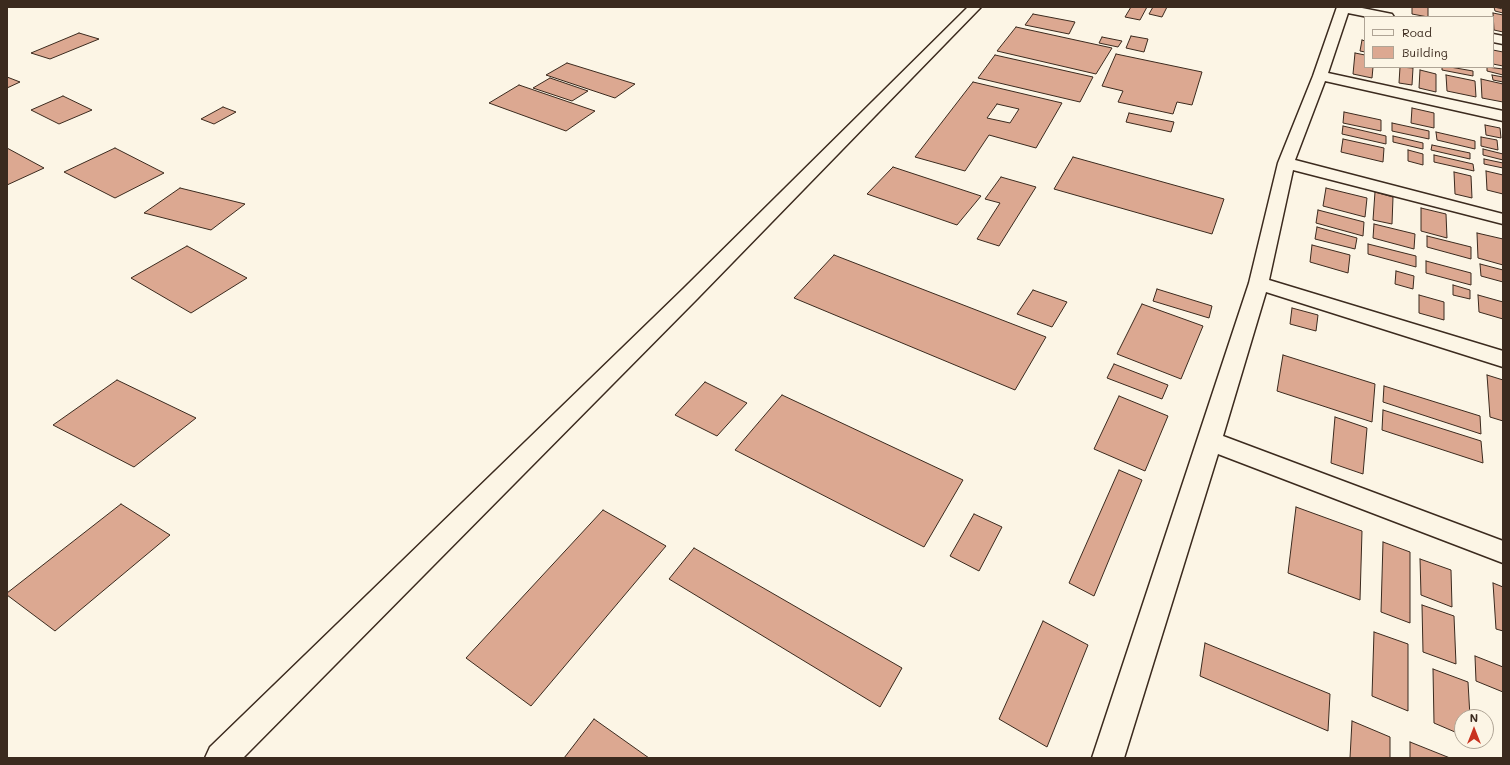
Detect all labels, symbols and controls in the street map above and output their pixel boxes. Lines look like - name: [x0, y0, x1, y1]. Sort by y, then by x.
- legend: [1364, 16, 1494, 68]
- text: Road: [1402, 24, 1432, 40]
- text: Building: [1402, 44, 1448, 60]
- north arrow: [1454, 709, 1494, 749]
- text: N: [1470, 710, 1478, 725]

